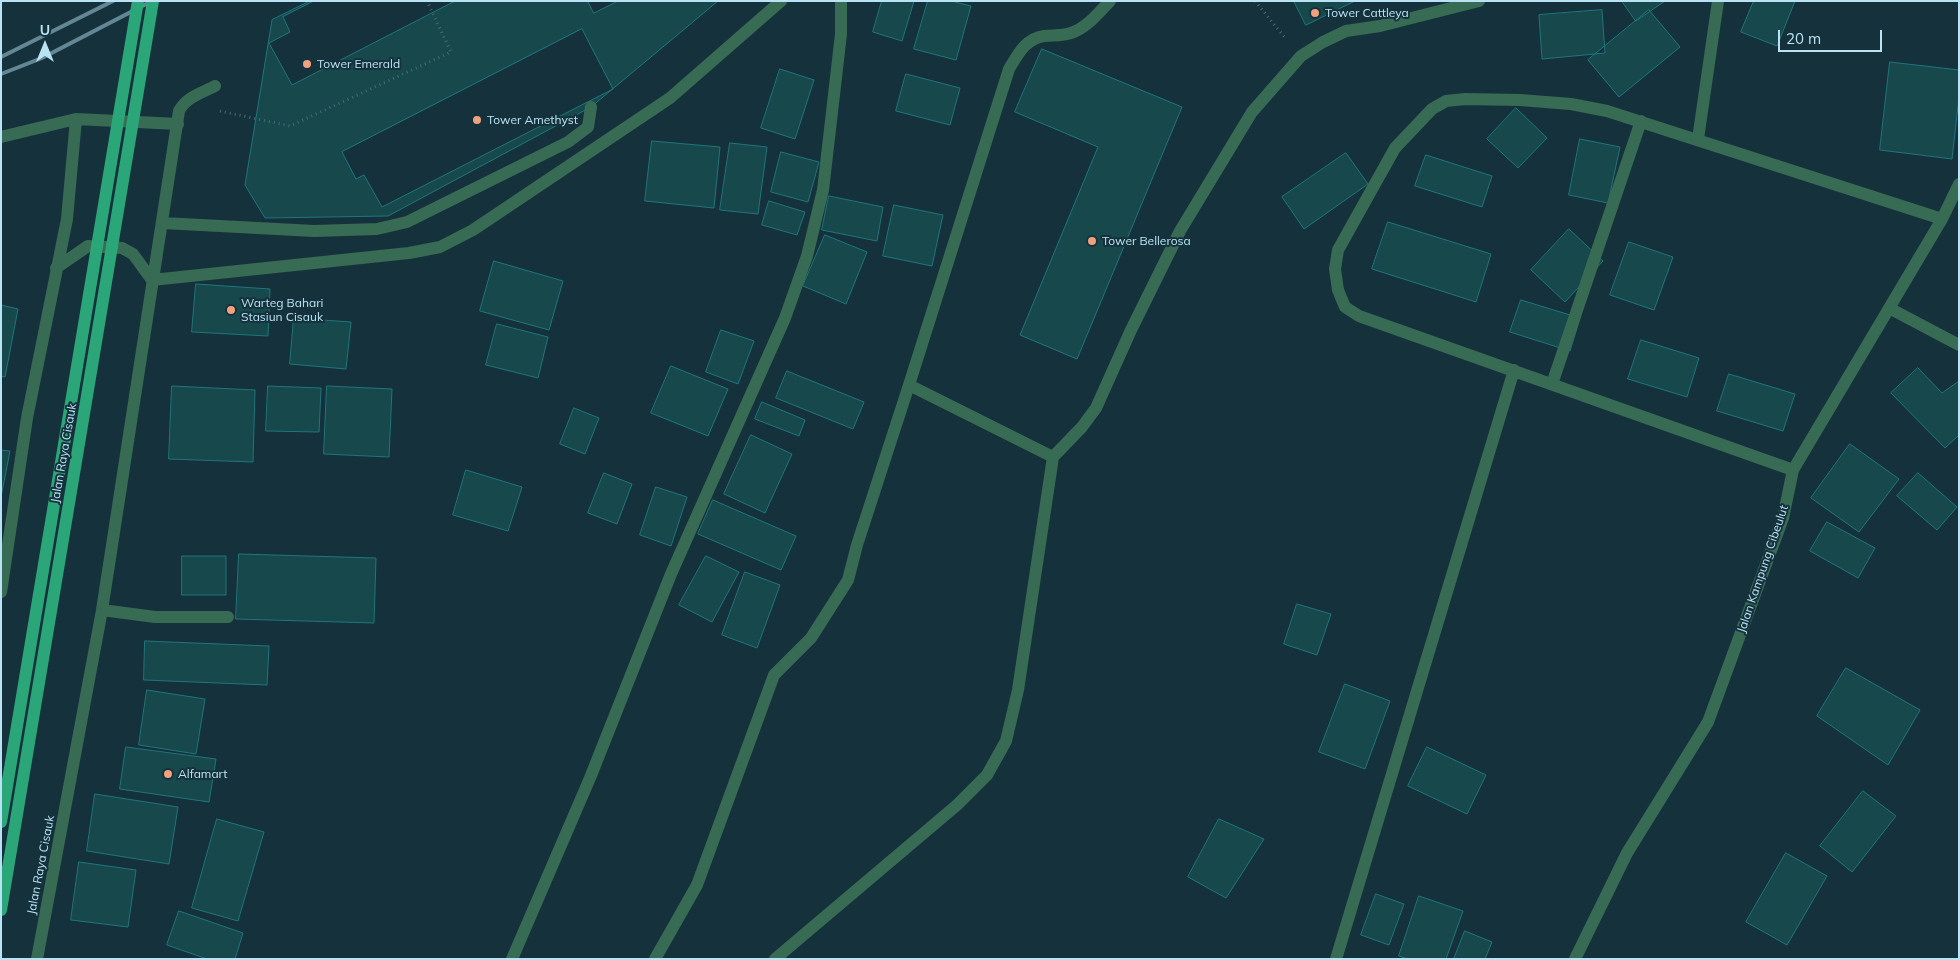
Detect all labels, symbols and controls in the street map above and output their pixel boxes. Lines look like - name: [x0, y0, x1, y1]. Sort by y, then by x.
- place label: Tower Cattleya: [1325, 6, 1409, 20]
- marker: Tower Cattleya: [1309, 7, 1321, 19]
- north arrow: [20, 20, 70, 70]
- scale bar: [1780, 20, 1884, 52]
- text: U: [40, 21, 50, 39]
- text: 20 m: [1786, 29, 1821, 48]
- place label: Tower Emerald: [317, 57, 400, 71]
- marker: Tower Emerald: [301, 58, 313, 70]
- place label: Tower Amethyst: [487, 113, 578, 127]
- marker: Tower Amethyst: [471, 114, 483, 126]
- place label: Tower Bellerosa: [1102, 234, 1191, 248]
- marker: Tower Bellerosa: [1086, 235, 1098, 247]
- place label: Warteg Bahari Stasiun Cisauk: [241, 296, 323, 324]
- marker: Warteg Bahari Stasiun Cisauk: [225, 304, 237, 316]
- street label: Jalan Raya Cisauk: [48, 402, 80, 504]
- street label: Jalan Kampung Cibeulut: [1734, 503, 1792, 635]
- place label: Alfamart: [178, 767, 227, 781]
- marker: Alfamart: [162, 768, 174, 780]
- street label: Jalan Raya Cisauk: [24, 814, 58, 916]

